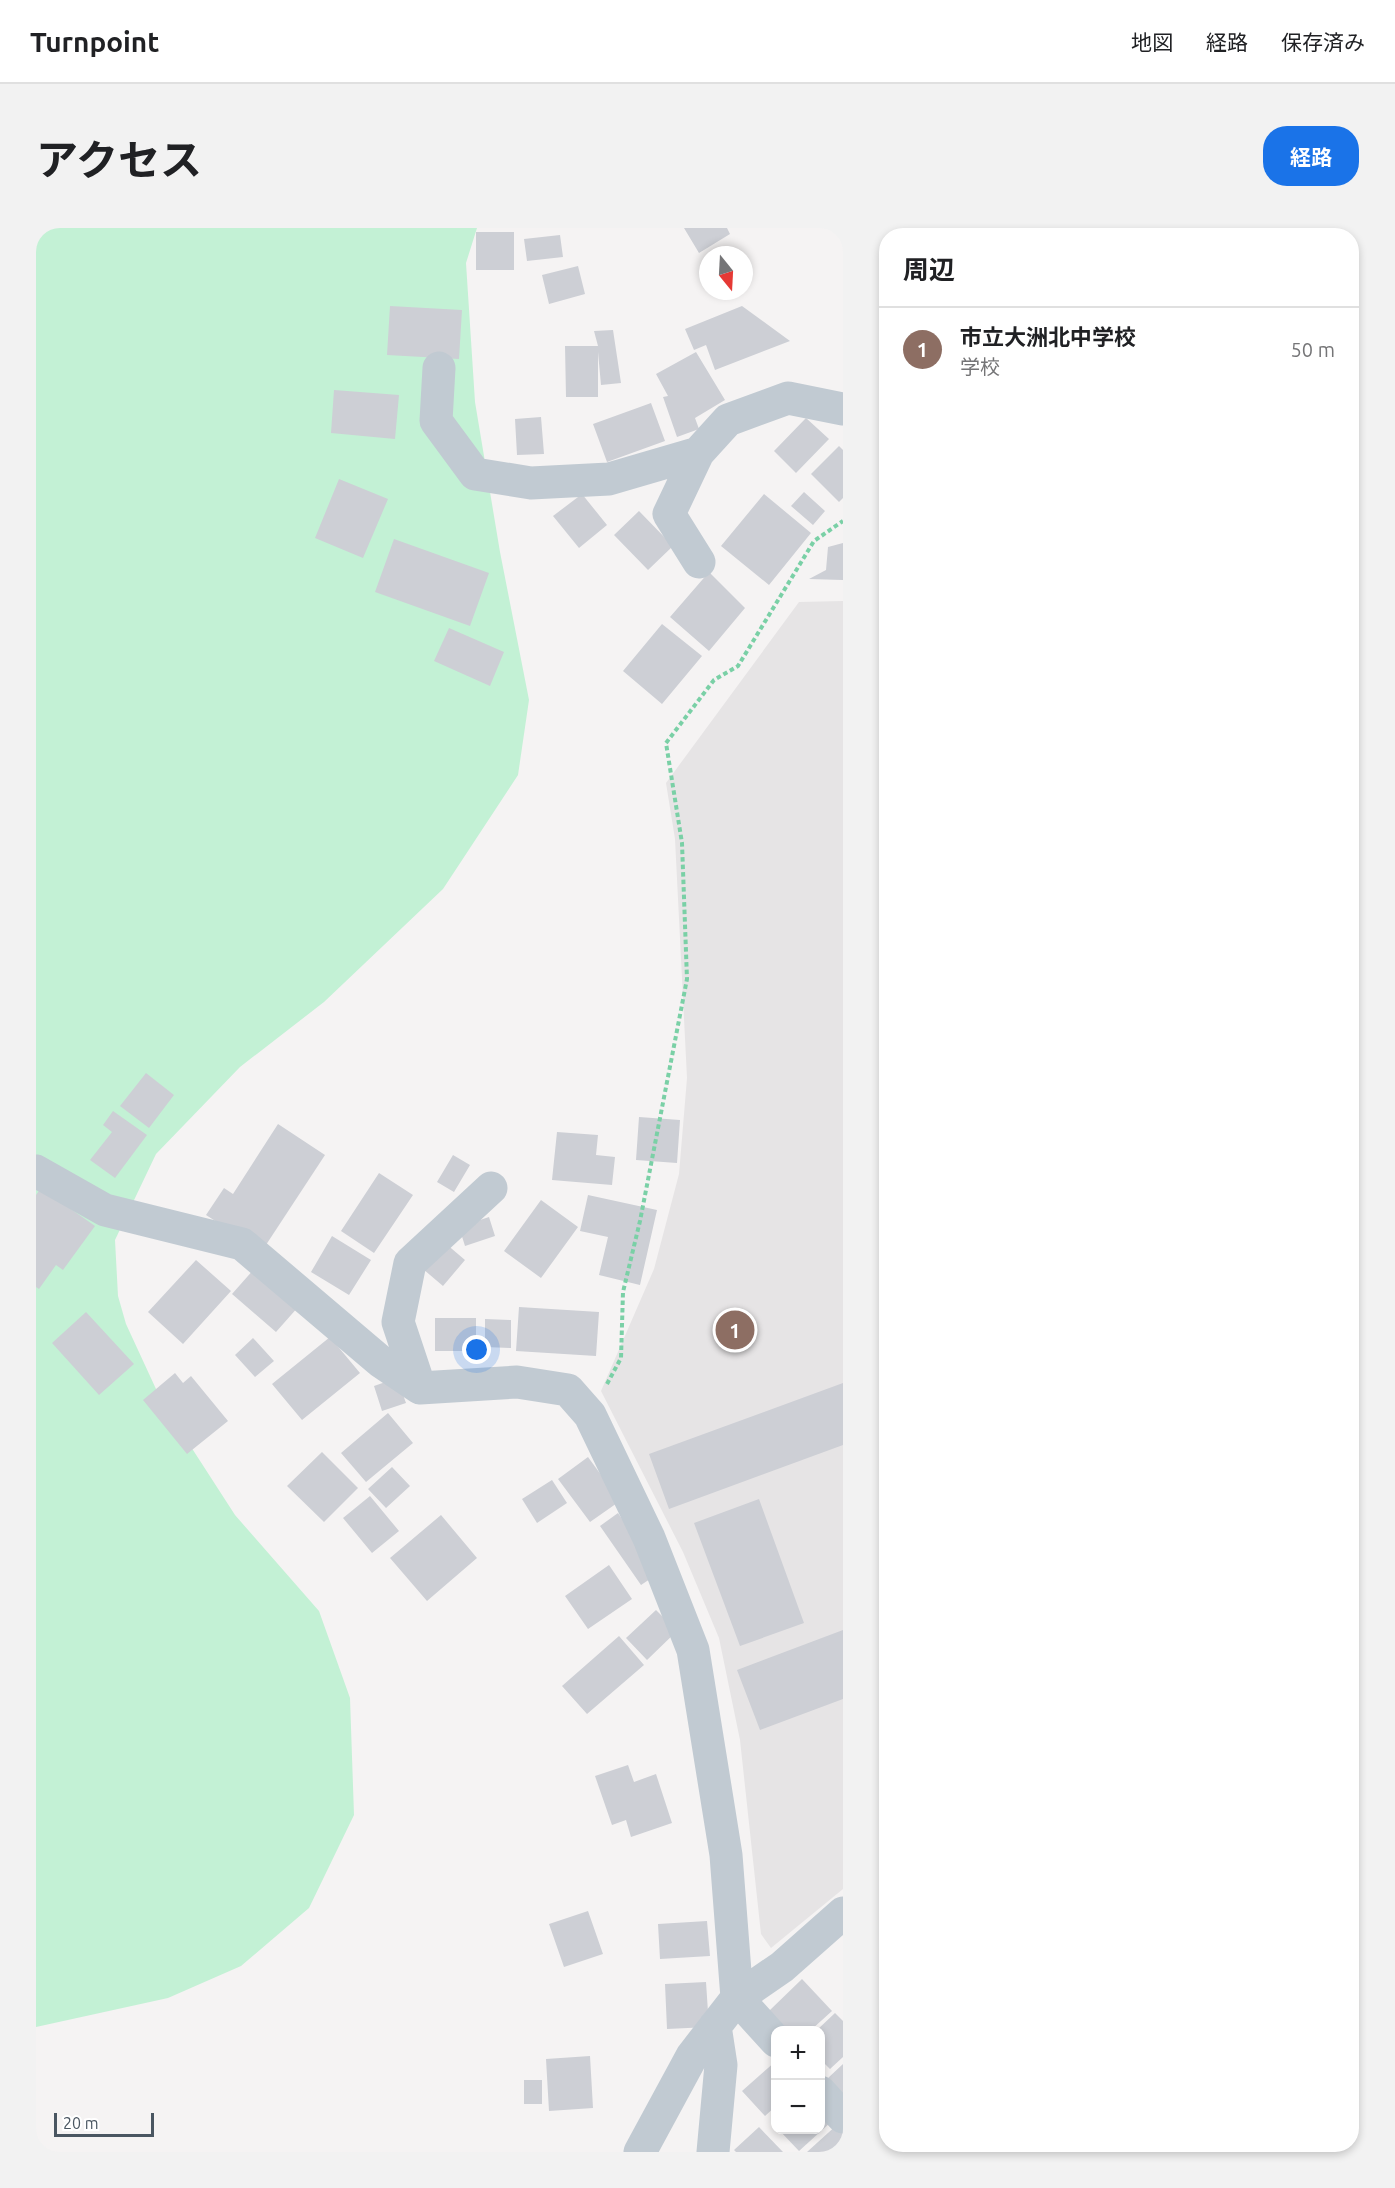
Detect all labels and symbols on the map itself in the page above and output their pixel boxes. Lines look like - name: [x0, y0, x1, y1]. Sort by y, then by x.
- north arrow: [699, 246, 753, 300]
- pin: 1: [716, 1308, 754, 1352]
- your location: [462, 1335, 491, 1364]
- scale bar: [54, 2110, 154, 2138]

